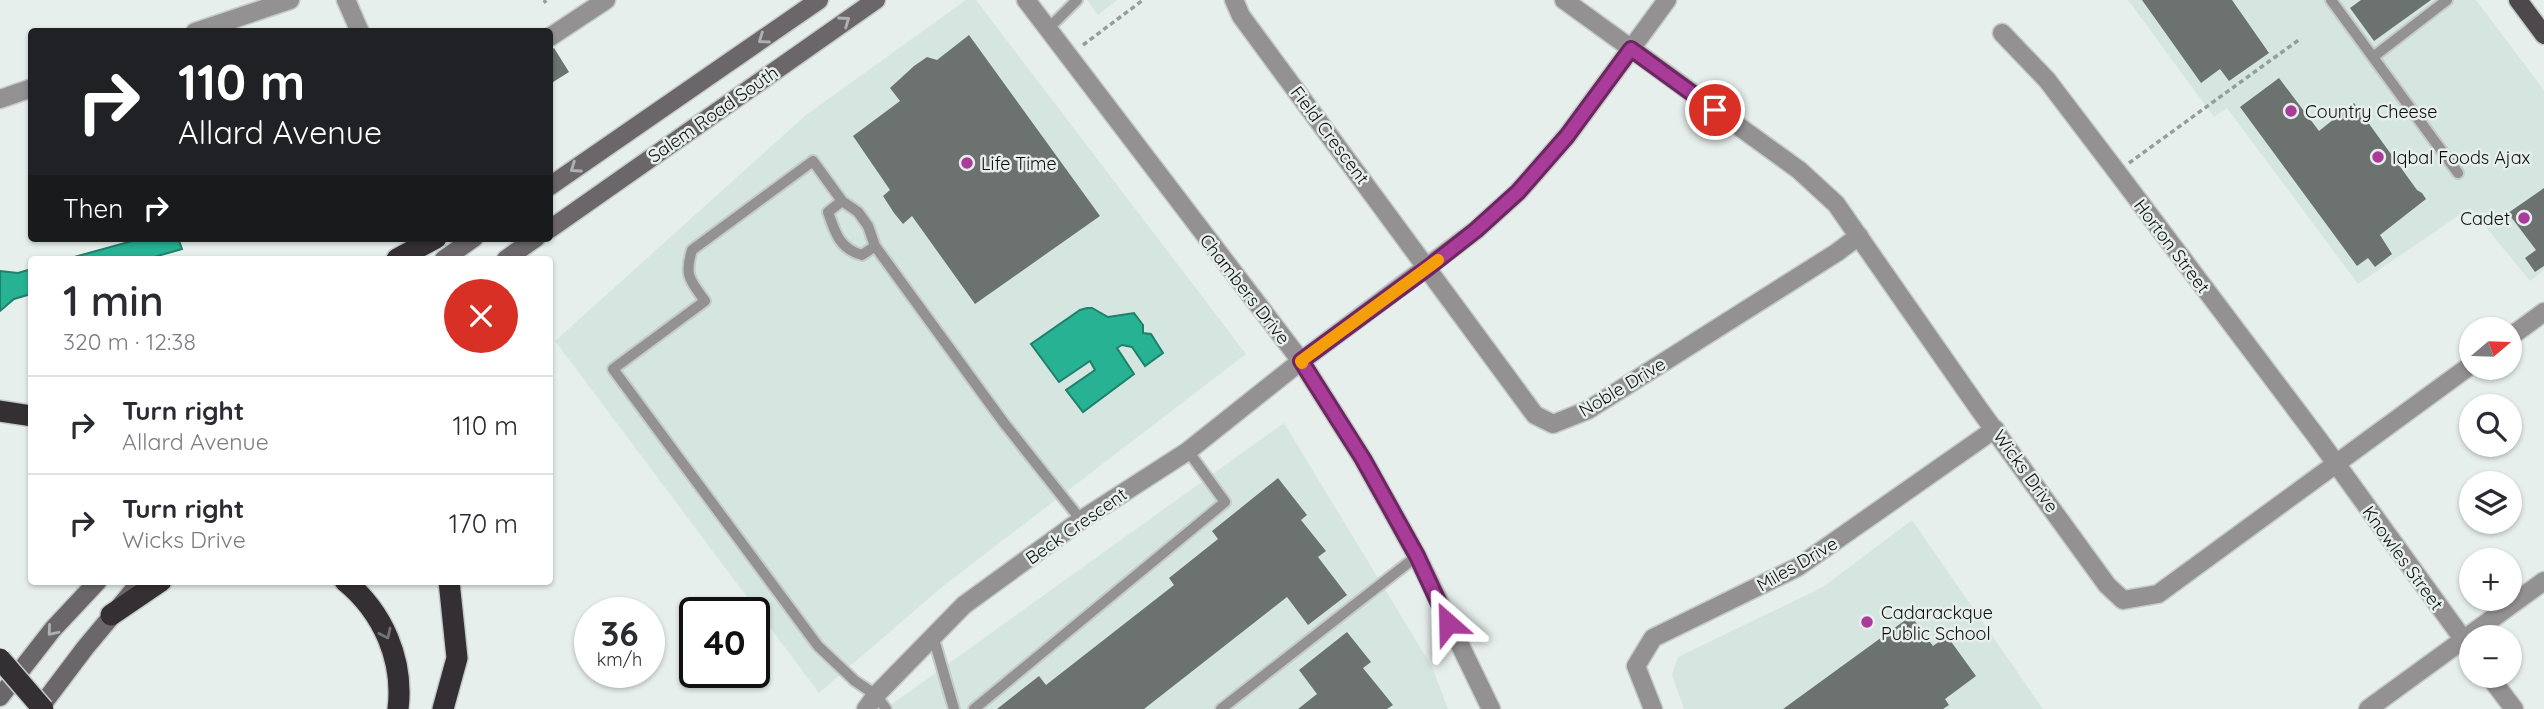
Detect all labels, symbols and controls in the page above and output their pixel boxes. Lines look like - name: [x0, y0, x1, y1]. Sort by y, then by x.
- one-way arrow: [837, 17, 850, 29]
- one-way arrow: [758, 31, 771, 43]
- text: 110 m: [178, 51, 305, 112]
- icon: right: [63, 56, 154, 147]
- street label: Salem Road South: [643, 61, 783, 167]
- pin: [1685, 80, 1745, 140]
- street label: Field Crescent: [1286, 81, 1374, 189]
- icon: arrive: [1696, 91, 1734, 129]
- place label: Country Cheese: [2305, 100, 2437, 123]
- marker: Country Cheese: [2283, 103, 2299, 119]
- text: Allard Avenue: [178, 112, 382, 152]
- place label: Iqbal Foods Ajax: [2392, 146, 2531, 169]
- marker: Iqbal Foods Ajax: [2370, 149, 2386, 165]
- place label: Life Time: [981, 152, 1057, 175]
- marker: Life Time: [959, 155, 975, 171]
- one-way arrow: [570, 160, 583, 173]
- icon: right: [137, 189, 175, 227]
- text: Then: [63, 192, 123, 225]
- street label: Horton Street: [2129, 194, 2215, 298]
- place label: Cadet: [2460, 207, 2510, 230]
- marker: Cadet: [2516, 210, 2532, 226]
- street label: Chambers Drive: [1195, 229, 1295, 349]
- text: 1 min: [63, 274, 164, 327]
- button: close: [444, 279, 518, 353]
- north arrow: [2459, 317, 2522, 380]
- map controls: [2459, 317, 2522, 688]
- text: 320 m · 12:38: [63, 327, 196, 356]
- street label: Noble Drive: [1574, 352, 1670, 422]
- text: Turn right: [122, 394, 244, 427]
- button: search: [2459, 394, 2522, 457]
- icon: right: [63, 406, 101, 444]
- text: 110 m: [452, 409, 518, 442]
- street label: Wicks Drive: [1988, 425, 2064, 517]
- text: Allard Avenue: [122, 427, 269, 456]
- button: layers: [2459, 471, 2522, 534]
- street label: Beck Crescent: [1021, 483, 1131, 569]
- text: Turn right: [122, 492, 244, 525]
- street label: Knowles Street: [2357, 501, 2449, 615]
- icon: right: [63, 504, 101, 542]
- text: 170 m: [449, 507, 518, 540]
- text: Wicks Drive: [122, 525, 246, 554]
- street label: Miles Drive: [1752, 532, 1842, 596]
- button: +: [2459, 548, 2522, 611]
- position arrow: [1411, 586, 1485, 660]
- speed limit sign: 40: [679, 597, 770, 688]
- place label: Cadarackque Public School: [1881, 601, 1993, 645]
- text: 36: [600, 611, 639, 655]
- marker: Cadarackque Public School: [1859, 614, 1875, 630]
- one-way arrow: [48, 623, 60, 636]
- button: −: [2459, 625, 2522, 688]
- one-way arrow: [378, 627, 392, 639]
- text: km/h: [597, 648, 642, 671]

